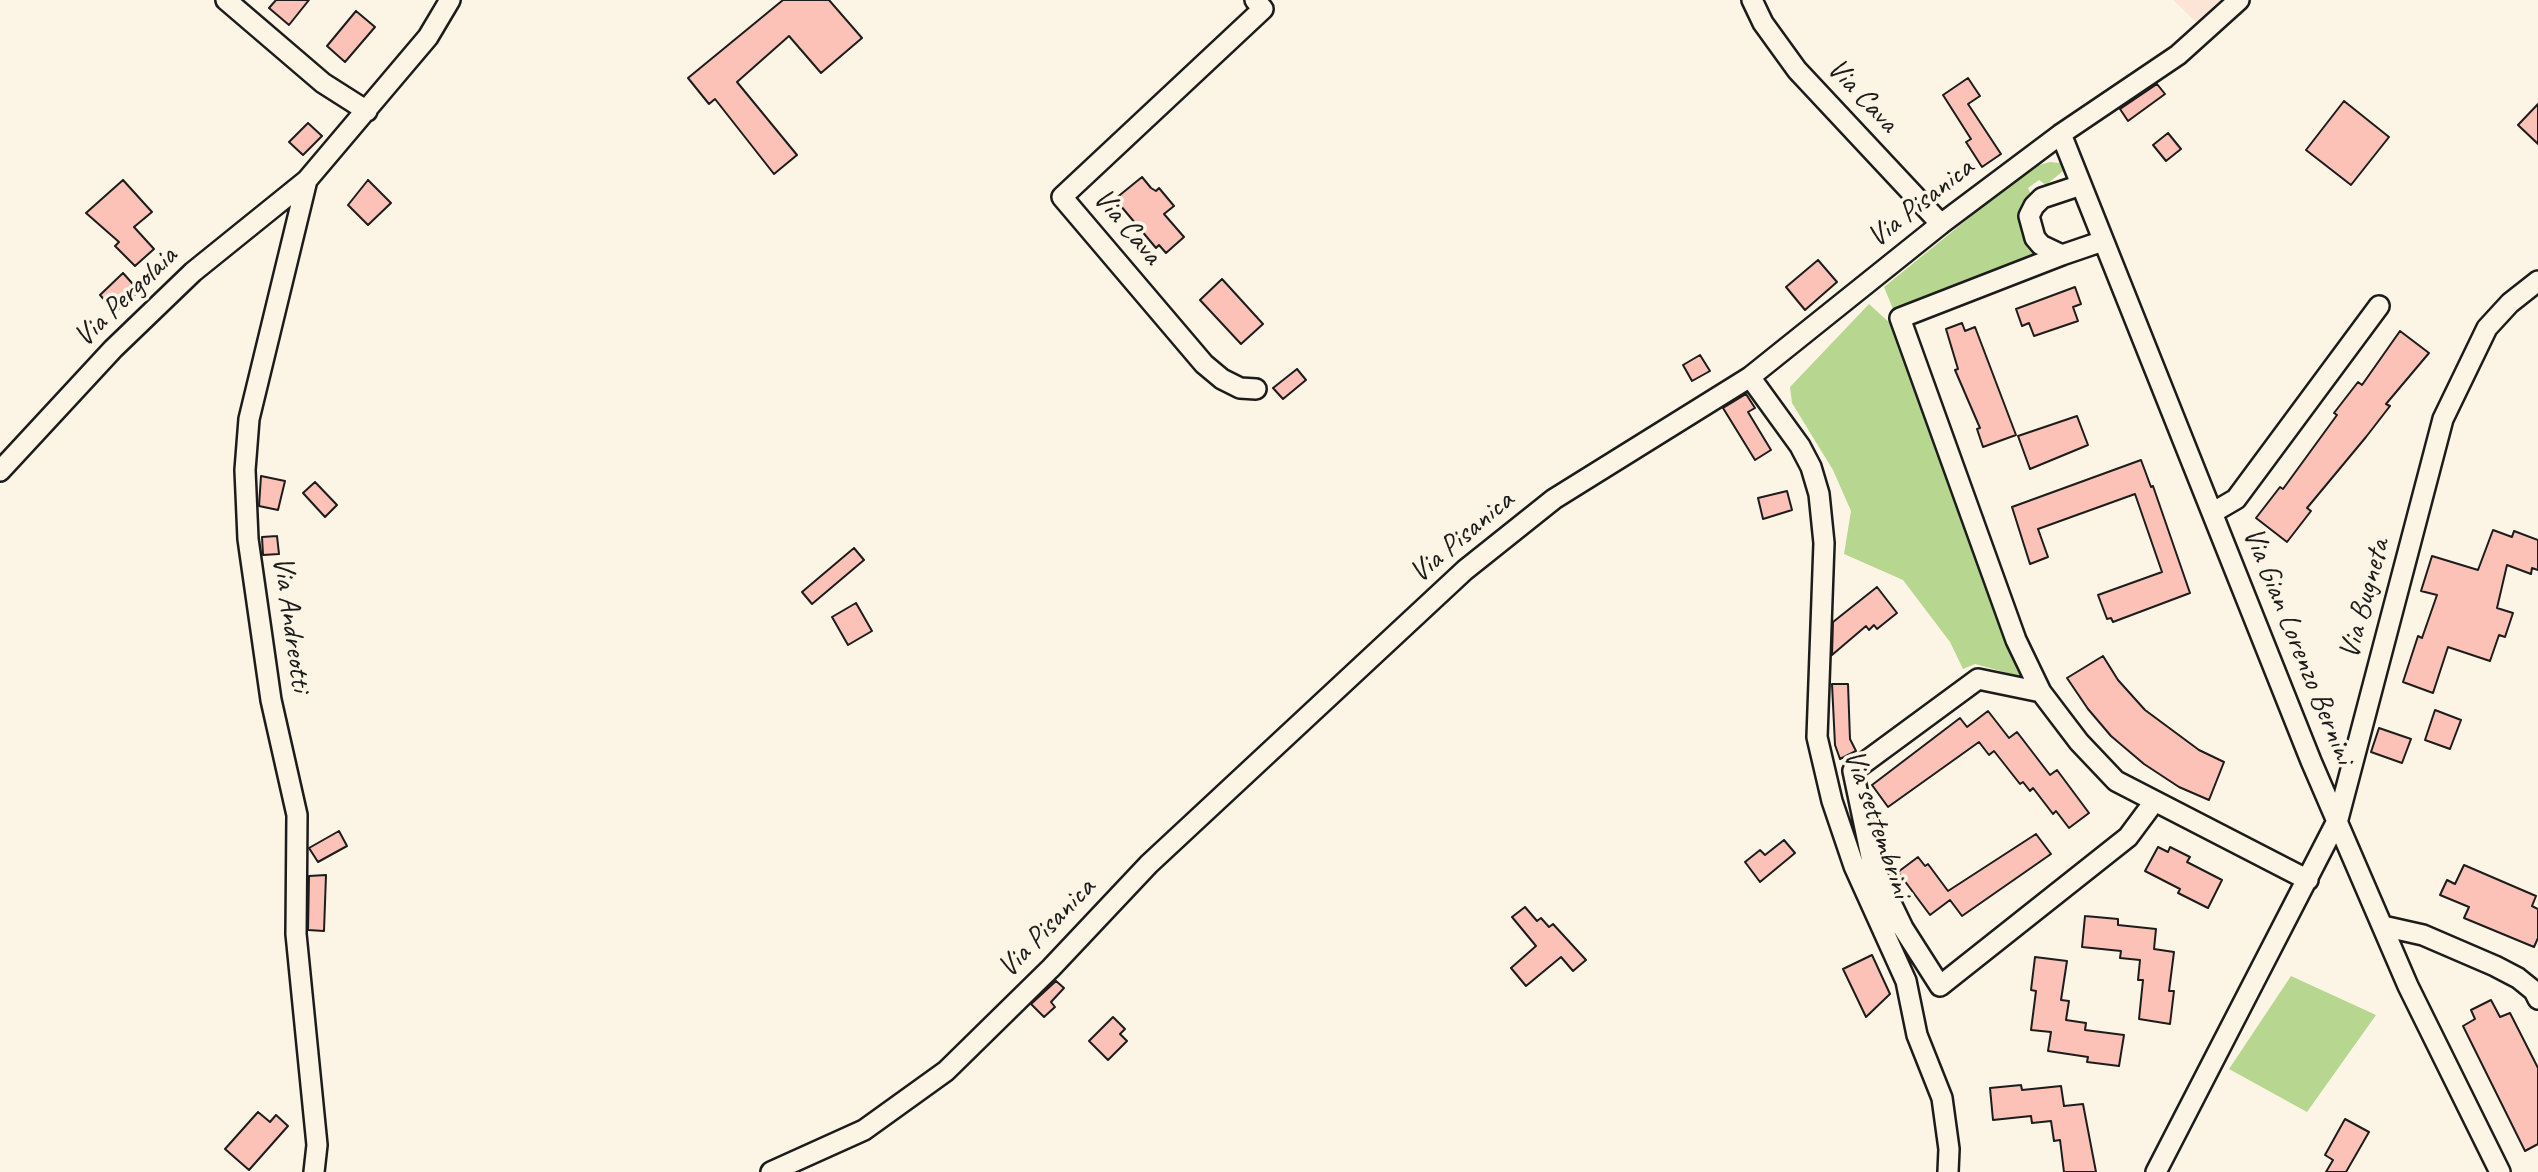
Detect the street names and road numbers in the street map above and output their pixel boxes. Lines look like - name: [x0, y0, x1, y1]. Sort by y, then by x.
- street label: Via Cava: [1819, 51, 1905, 141]
- street label: Via Pisanica: [1861, 150, 1981, 256]
- street label: Via Cava: [1085, 182, 1169, 272]
- street label: Via Pergolaia: [67, 239, 185, 355]
- street label: Via Pisanica: [1403, 483, 1521, 591]
- street label: Via Gian Lorenzo Bernini: [2234, 522, 2362, 770]
- street label: Via Bugneta: [2332, 535, 2398, 663]
- street label: Via Andreotti: [264, 554, 318, 694]
- street label: Via settembrini: [1835, 745, 1919, 903]
- street label: Via Pisanica: [991, 871, 1103, 985]

